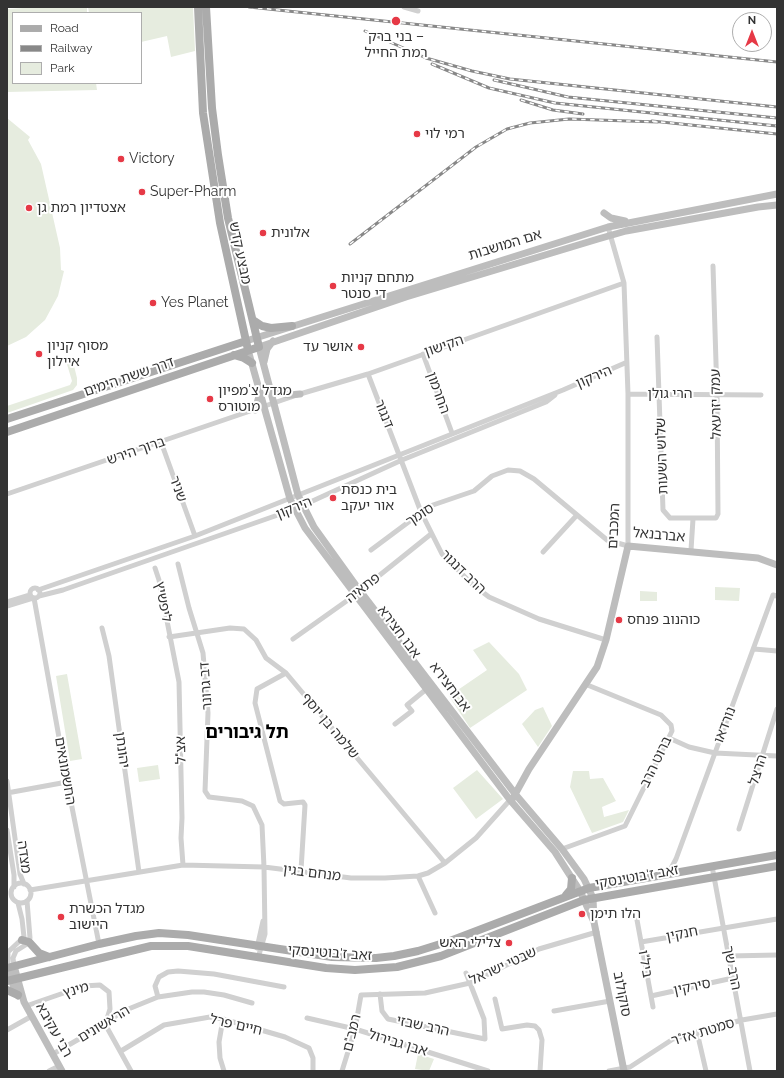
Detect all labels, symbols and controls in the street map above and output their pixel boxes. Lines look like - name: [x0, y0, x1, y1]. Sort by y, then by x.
- legend: [12, 12, 142, 84]
- north arrow: [732, 12, 772, 52]
- text: N: [748, 14, 756, 27]
- marker: בני ברק – רמת החייל: [390, 15, 402, 27]
- text: Road: [50, 21, 79, 35]
- place label: בני ברק – רמת החייל: [364, 29, 428, 62]
- text: Railway: [50, 41, 92, 55]
- text: Park: [50, 61, 75, 75]
- place label: רמי לוי: [425, 126, 465, 142]
- marker: רמי לוי: [412, 129, 422, 139]
- place label: Victory: [129, 151, 175, 167]
- marker: Victory: [116, 154, 126, 164]
- place label: Super-Pharm: [150, 184, 236, 200]
- marker: Super-Pharm: [137, 187, 147, 197]
- place label: אצטדיון רמת גן: [37, 200, 126, 216]
- marker: אצטדיון רמת גן: [24, 203, 34, 213]
- street label: מבצע קדש: [225, 220, 255, 286]
- place label: אלונית: [271, 225, 310, 241]
- street label: אם המושבות: [466, 226, 544, 264]
- marker: אלונית: [258, 228, 268, 238]
- place label: מתחם קניות די סנטר: [341, 270, 414, 302]
- marker: מתחם קניות די סנטר: [328, 281, 338, 291]
- place label: Yes Planet: [161, 295, 229, 311]
- marker: Yes Planet: [148, 298, 158, 308]
- street label: הקישון: [422, 331, 466, 361]
- place label: מסוף קניון איילון: [47, 338, 108, 370]
- place label: אושר עד: [303, 339, 353, 355]
- marker: אושר עד: [356, 342, 366, 352]
- marker: מסוף קניון איילון: [34, 349, 44, 359]
- street label: דרך ששת הימים: [82, 354, 176, 400]
- street label: הירקון: [573, 362, 615, 392]
- street label: עמק יזרעאל: [707, 369, 725, 439]
- street label: החרמון: [423, 370, 453, 416]
- place label: מגדל צ'מפיון מוטורס: [218, 383, 292, 416]
- street label: הרי גולן: [647, 386, 693, 402]
- marker: מגדל צ'מפיון מוטורס: [205, 394, 215, 404]
- street label: דנגור: [371, 397, 397, 431]
- street label: שלוש השעות: [652, 417, 672, 495]
- street label: ברוך הירש: [105, 433, 167, 469]
- street label: שניר: [166, 474, 190, 504]
- place label: בית כנסת אור יעקב: [341, 482, 397, 514]
- street label: הירקון: [273, 493, 315, 523]
- marker: בית כנסת אור יעקב: [328, 493, 338, 503]
- street label: סומך: [403, 500, 437, 530]
- street label: המכבים: [604, 502, 624, 550]
- street label: אברבנאל: [632, 524, 686, 546]
- street label: הרב דנגור: [437, 546, 489, 598]
- street label: פתאיה: [342, 569, 384, 607]
- street label: ליפשיץ: [151, 580, 175, 624]
- street label: אבו חצירא: [374, 602, 424, 662]
- place label: כוהנוב פנחס: [627, 612, 700, 628]
- marker: כוהנוב פנחס: [614, 615, 624, 625]
- street label: אבוחצירא: [426, 659, 474, 715]
- street label: דב גרונר: [196, 661, 216, 711]
- street label: שלמה בן יוסף: [298, 690, 362, 762]
- street label: נורדאו: [710, 705, 740, 745]
- district label: תל גיבורים: [205, 722, 289, 744]
- street label: יהונתן: [111, 731, 133, 769]
- street label: ברוט הרב: [636, 734, 676, 790]
- street label: החשמונאים: [51, 736, 79, 806]
- street label: אצ"ל: [172, 736, 190, 764]
- street label: הרצל: [745, 753, 771, 787]
- street label: מצדה: [13, 840, 35, 874]
- street label: מנחם בגין: [282, 861, 342, 885]
- street label: זאב ז'בוטינסקי: [594, 861, 680, 893]
- place label: מגדל הכשרת היישוב: [69, 901, 145, 934]
- place label: הלו תימן: [590, 906, 641, 922]
- marker: הלו תימן: [577, 909, 587, 919]
- marker: מגדל הכשרת היישוב: [56, 912, 66, 922]
- street label: חנקין: [665, 923, 699, 945]
- place label: צלילי האש: [439, 935, 501, 951]
- marker: צלילי האש: [504, 938, 514, 948]
- street label: זאב ז'בוטינסקי: [287, 942, 373, 964]
- street label: שבטי ישראל: [467, 943, 539, 989]
- street label: הרב שך: [719, 944, 745, 992]
- street label: ביל"ו: [634, 949, 656, 979]
- street label: סוקולוב: [609, 970, 635, 1018]
- street label: סירקין: [672, 975, 712, 999]
- street label: מינץ: [61, 978, 91, 1002]
- street label: רבי עקיבא: [32, 1000, 76, 1060]
- street label: הראשונים: [75, 1002, 133, 1046]
- street label: חיים פרל: [208, 1011, 264, 1039]
- street label: רמב"ם: [339, 1012, 365, 1054]
- street label: הרב שבזי: [395, 1012, 451, 1040]
- street label: סמטת אז"ר: [669, 1014, 737, 1050]
- street label: אבן גבירול: [366, 1026, 430, 1060]

